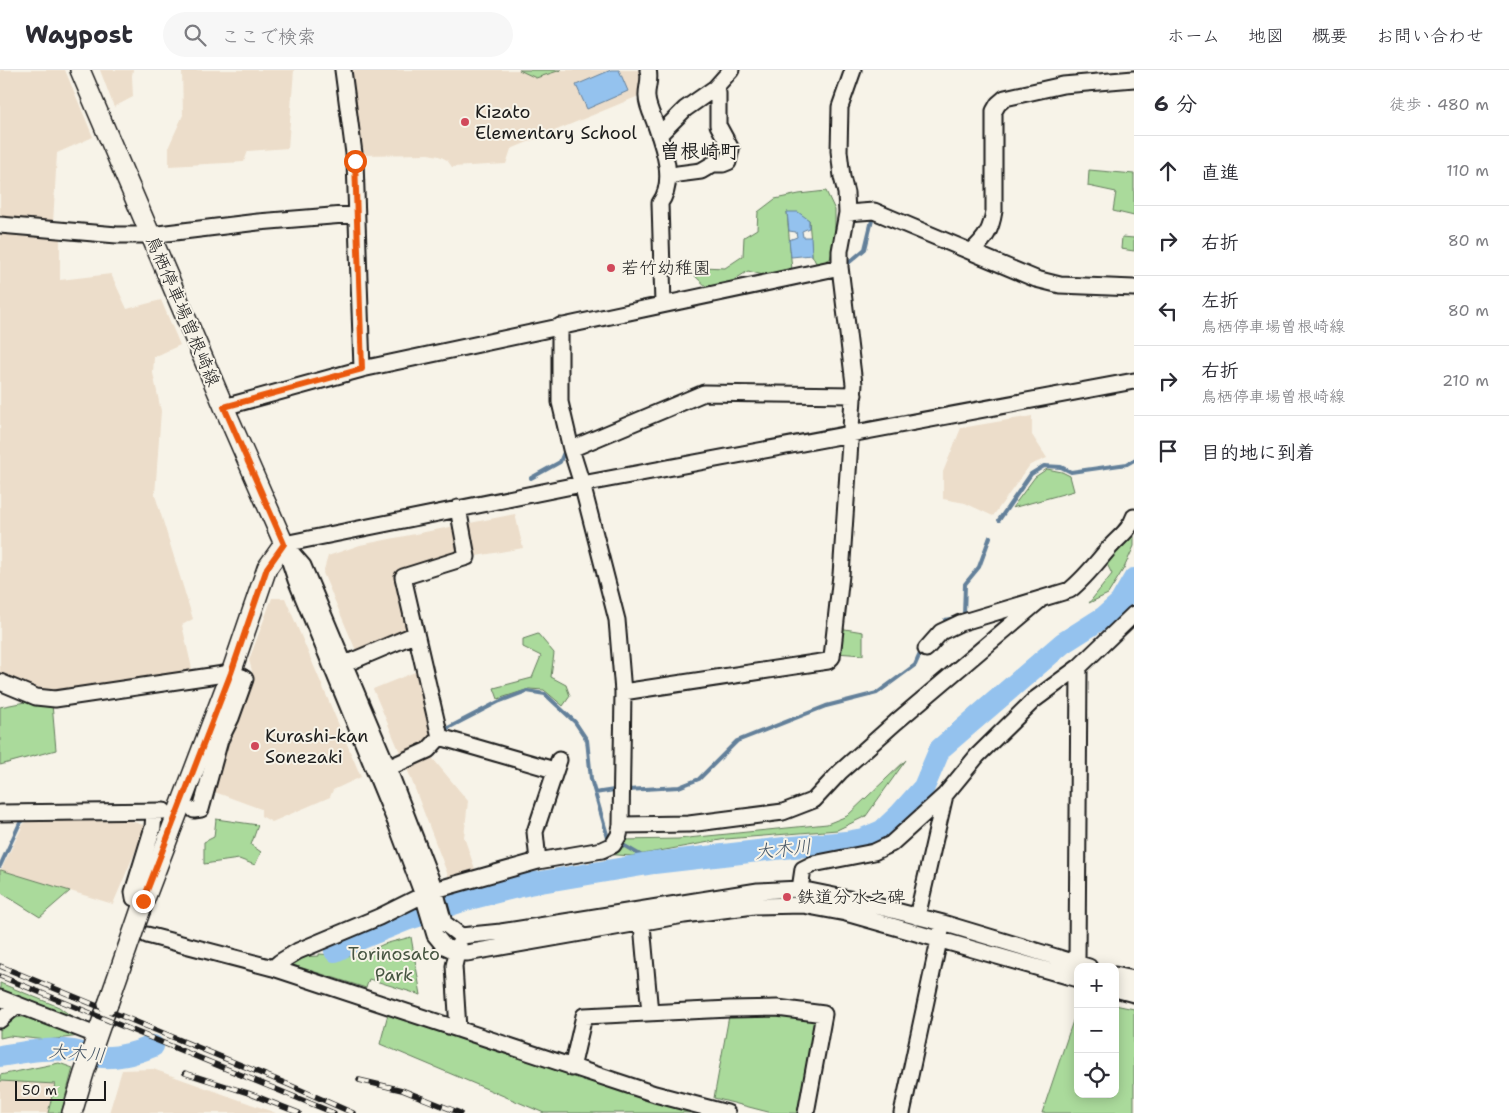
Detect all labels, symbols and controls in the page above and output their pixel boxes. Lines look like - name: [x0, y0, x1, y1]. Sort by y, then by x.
- search box: [163, 12, 513, 57]
- text: Waypost: [25, 19, 133, 51]
- icon: search: [181, 21, 209, 49]
- text: ここで検索: [221, 24, 316, 49]
- text: ホーム: [1167, 24, 1220, 48]
- text: 地図: [1248, 24, 1284, 48]
- text: 概要: [1312, 24, 1348, 48]
- text: お問い合わせ: [1376, 24, 1484, 48]
- text: 6 分: [1154, 90, 1197, 118]
- text: 徒歩 · 480 m: [1389, 94, 1489, 115]
- place label: Kizato Elementary School: [475, 100, 638, 145]
- marker: Kizato Elementary School: [459, 116, 471, 128]
- district label: 曽根崎町: [660, 138, 740, 164]
- route start: [344, 150, 367, 173]
- icon: ahead: [1154, 157, 1182, 185]
- text: 直進: [1201, 160, 1239, 185]
- text: 110 m: [1446, 160, 1489, 181]
- icon: right: [1154, 227, 1182, 255]
- text: 右折: [1201, 230, 1239, 255]
- text: 80 m: [1448, 230, 1489, 251]
- street label: 鳥栖停車場曽根崎線: [140, 232, 226, 390]
- place label: 若竹幼稚園: [621, 256, 711, 280]
- marker: 若竹幼稚園: [605, 262, 617, 274]
- text: 左折: [1201, 288, 1239, 313]
- icon: left: [1154, 297, 1182, 325]
- text: 80 m: [1448, 300, 1489, 321]
- text: 鳥栖停車場曽根崎線: [1201, 316, 1345, 337]
- text: 右折: [1201, 358, 1239, 383]
- icon: right: [1154, 367, 1182, 395]
- text: 210 m: [1442, 370, 1489, 391]
- text: 鳥栖停車場曽根崎線: [1201, 386, 1345, 407]
- icon: arrive: [1154, 437, 1182, 465]
- text: 目的地に到着: [1201, 440, 1315, 465]
- place label: Kurashi-kan Sonezaki: [265, 724, 368, 769]
- marker: Kurashi-kan Sonezaki: [249, 740, 261, 752]
- water label: 大木川: [753, 834, 813, 864]
- place label: 鉄道分水之碑: [797, 885, 905, 909]
- route end: [132, 890, 155, 913]
- marker: 鉄道分水之碑: [781, 891, 793, 903]
- park label: Torinosato Park: [348, 942, 440, 987]
- map controls: [1074, 963, 1119, 1098]
- button: +: [1074, 963, 1119, 1008]
- button: −: [1074, 1008, 1119, 1053]
- water label: 大木川: [48, 1038, 106, 1068]
- button: locate: [1074, 1053, 1119, 1098]
- scale bar: [15, 1078, 106, 1101]
- text: 50 m: [22, 1081, 57, 1099]

